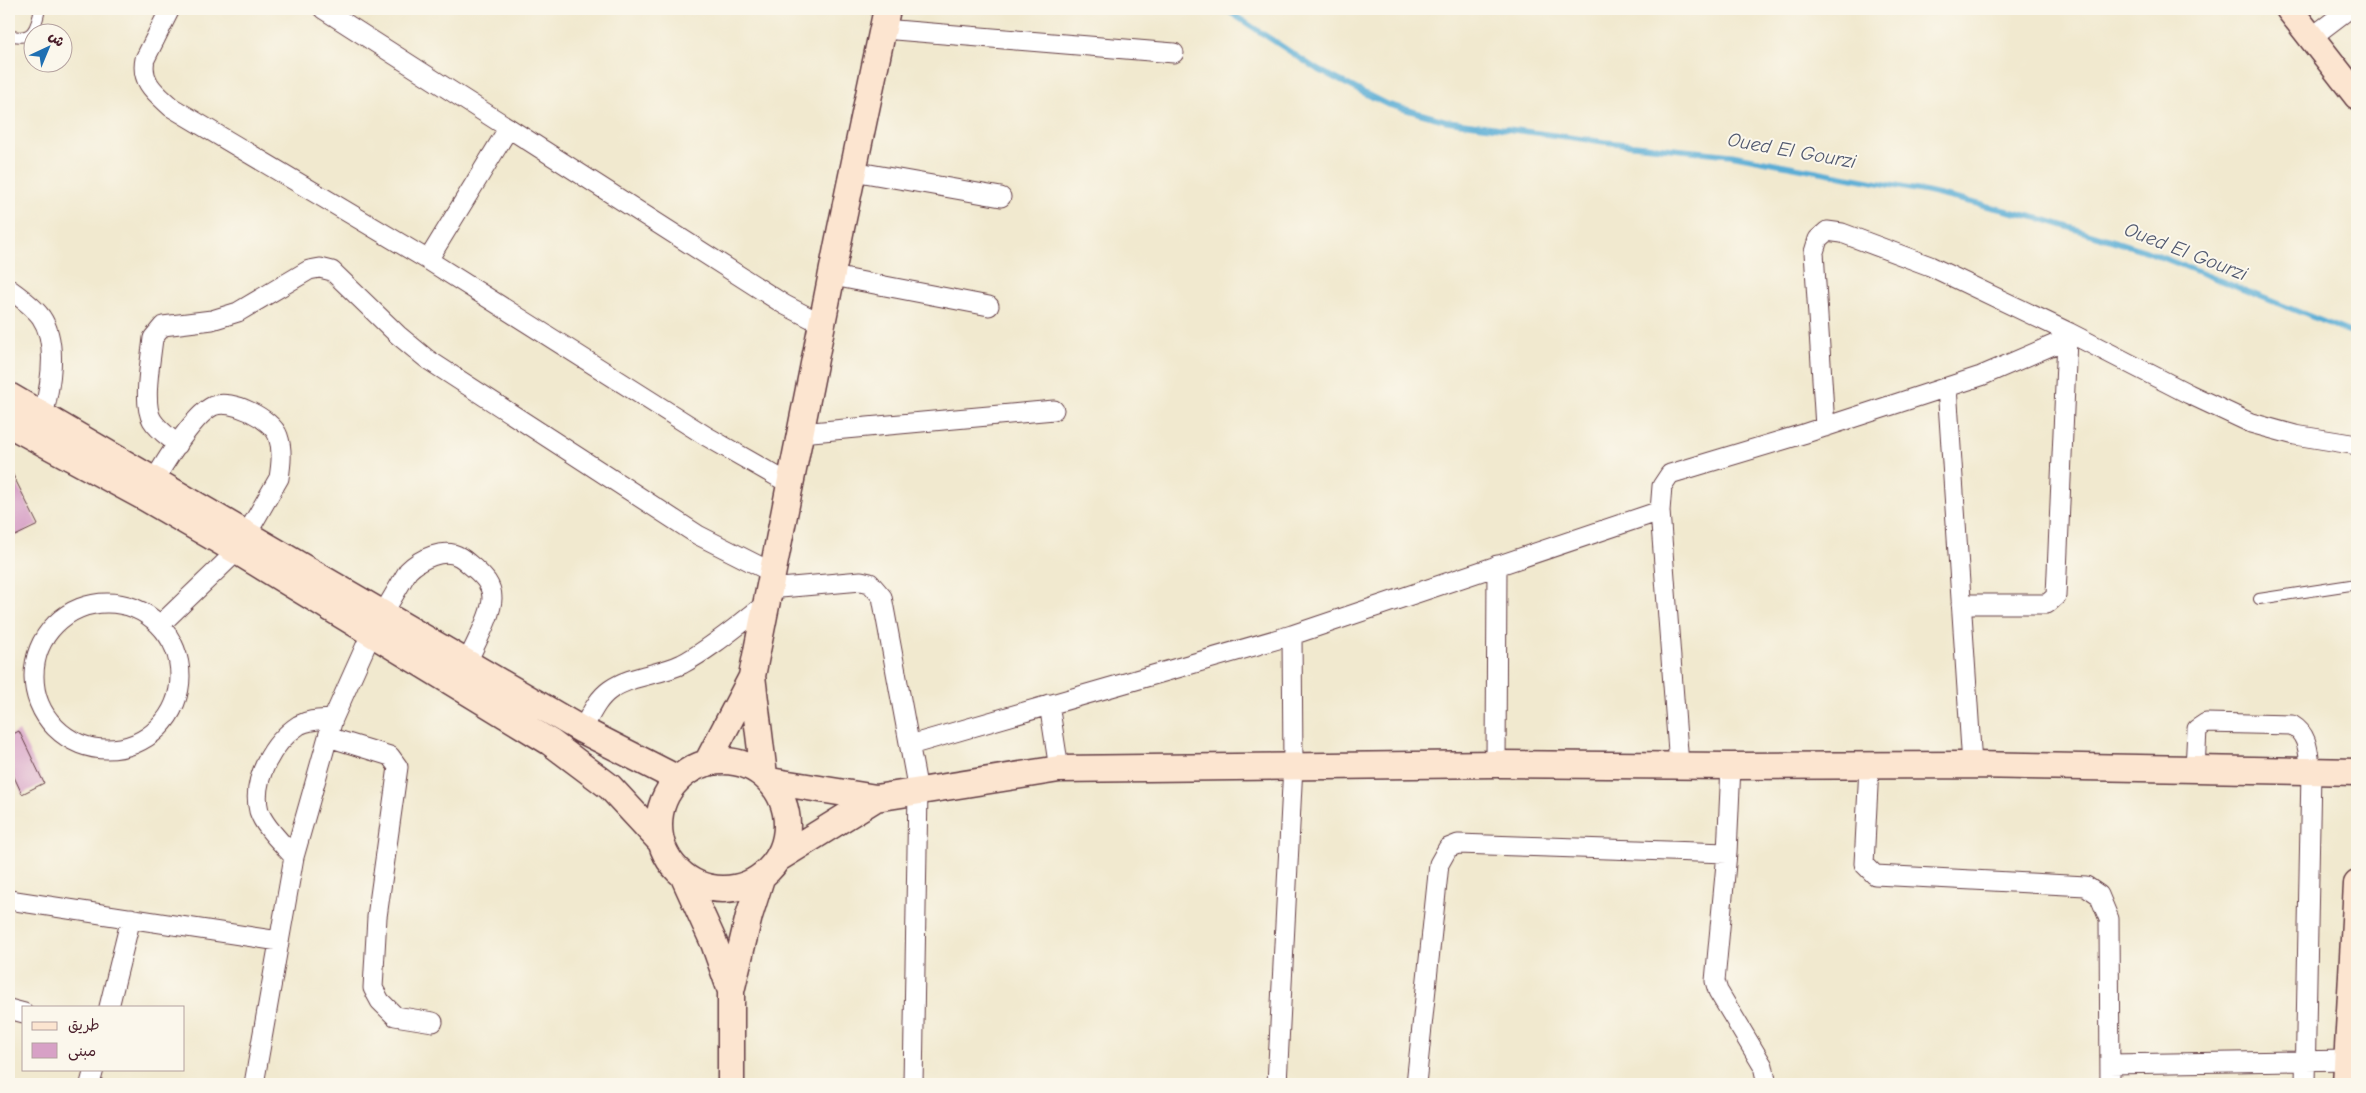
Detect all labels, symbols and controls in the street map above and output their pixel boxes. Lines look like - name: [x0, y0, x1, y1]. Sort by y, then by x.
- north arrow: [22, 22, 72, 72]
- text: ش: [45, 28, 68, 50]
- water label: Oued El Gourzi: [1726, 128, 1858, 173]
- water label: Oued El Gourzi: [2121, 217, 2251, 286]
- legend: [22, 1006, 185, 1070]
- text: طريق: [68, 1016, 100, 1034]
- text: مبنى: [68, 1042, 96, 1061]

